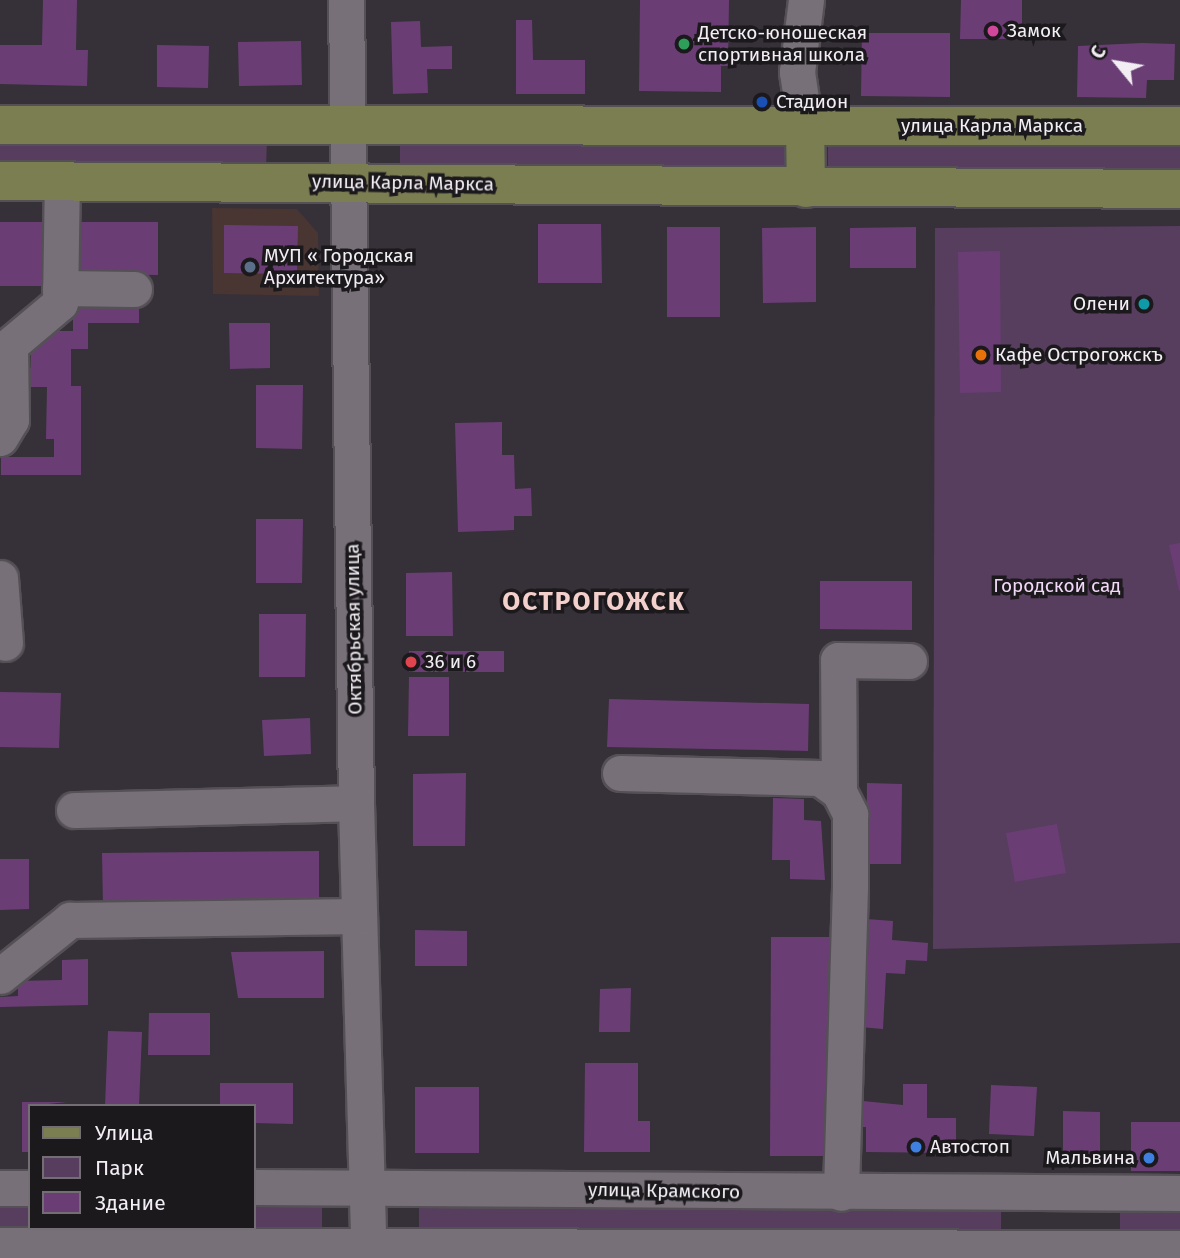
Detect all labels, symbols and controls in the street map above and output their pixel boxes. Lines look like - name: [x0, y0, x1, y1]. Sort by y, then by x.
- place label: Замок: [1007, 20, 1061, 42]
- place label: Детско-юношеская спортивная школа: [698, 22, 867, 66]
- marker: Замок: [985, 23, 1001, 39]
- north arrow: [1082, 28, 1152, 98]
- marker: Детско-юношеская спортивная школа: [676, 36, 692, 52]
- text: С: [1086, 42, 1111, 63]
- place label: Стадион: [776, 91, 848, 113]
- marker: Стадион: [754, 94, 770, 110]
- street label: улица Карла Маркса: [901, 115, 1083, 137]
- street label: улица Карла Маркса: [312, 170, 494, 196]
- place label: МУП « Городская Архитектура»: [264, 245, 414, 289]
- marker: МУП « Городская Архитектура»: [242, 259, 258, 275]
- place label: Олени: [1073, 293, 1130, 315]
- marker: Олени: [1136, 296, 1152, 312]
- place label: Кафе Острогожскъ: [995, 344, 1163, 366]
- marker: Кафе Острогожскъ: [973, 347, 989, 363]
- street label: Октябрьская улица: [341, 543, 367, 715]
- park label: Городской сад: [993, 575, 1121, 597]
- district label: ОСТРОГОЖСК: [503, 586, 685, 618]
- place label: 36 и 6: [425, 651, 476, 673]
- marker: 36 и 6: [403, 654, 419, 670]
- legend: [28, 1104, 256, 1230]
- text: Улица: [95, 1120, 154, 1146]
- place label: Автостоп: [930, 1136, 1010, 1158]
- marker: Автостоп: [908, 1139, 924, 1155]
- place label: Мальвина: [1045, 1147, 1135, 1169]
- marker: Мальвина: [1141, 1150, 1157, 1166]
- text: Парк: [95, 1155, 144, 1181]
- street label: улица Крамского: [588, 1178, 740, 1204]
- text: Здание: [95, 1190, 166, 1216]

